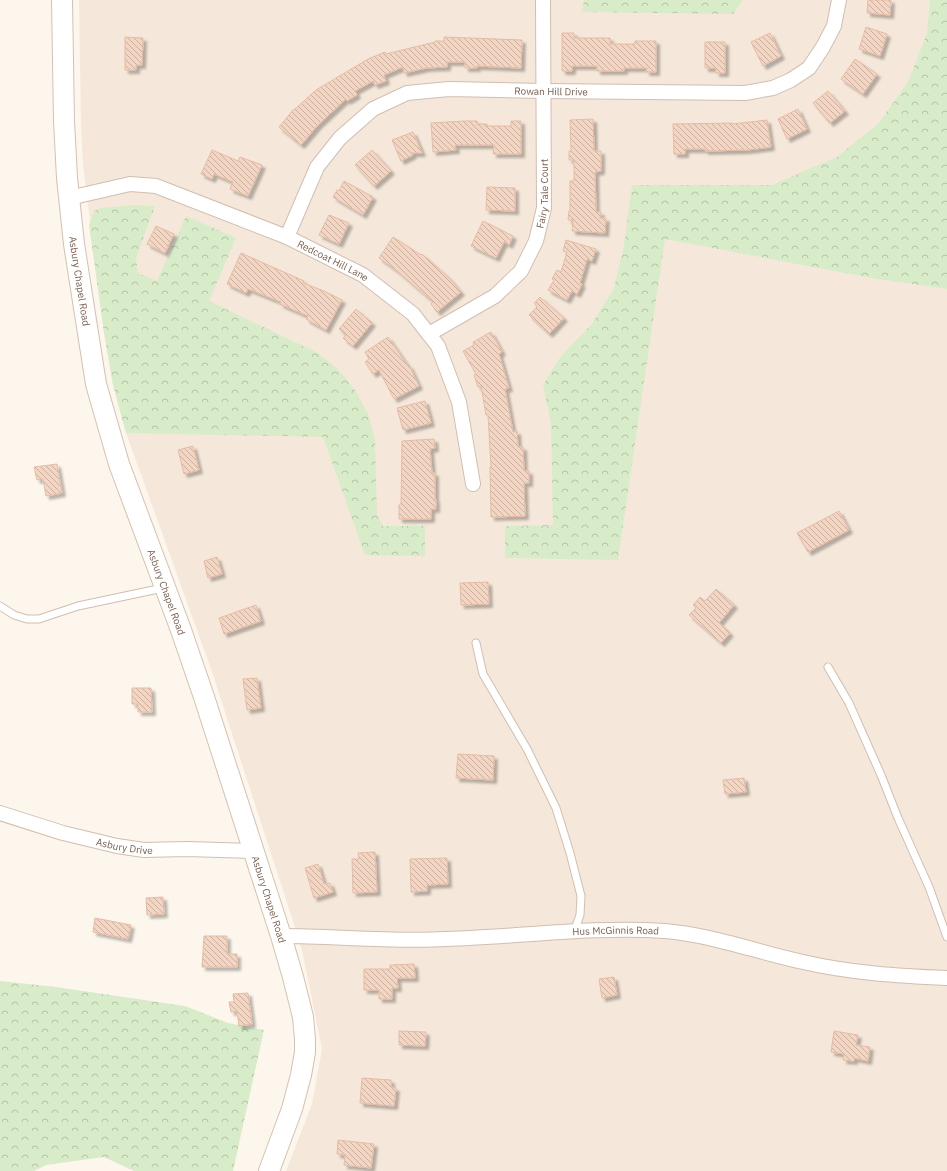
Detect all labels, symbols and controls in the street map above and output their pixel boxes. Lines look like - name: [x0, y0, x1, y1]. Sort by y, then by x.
- street label: Rowan Hill Drive: [514, 84, 588, 98]
- street label: Fairy Tale Court: [533, 158, 551, 230]
- street label: Asbury Chapel Road: [67, 236, 93, 327]
- street label: Redcoat Hill Lane: [295, 237, 372, 284]
- street label: Asbury Chapel Road: [145, 547, 189, 637]
- street label: Asbury Drive: [95, 835, 153, 857]
- street label: Asbury Chapel Road: [249, 854, 289, 944]
- street label: Hus McGinnis Road: [572, 923, 659, 938]

